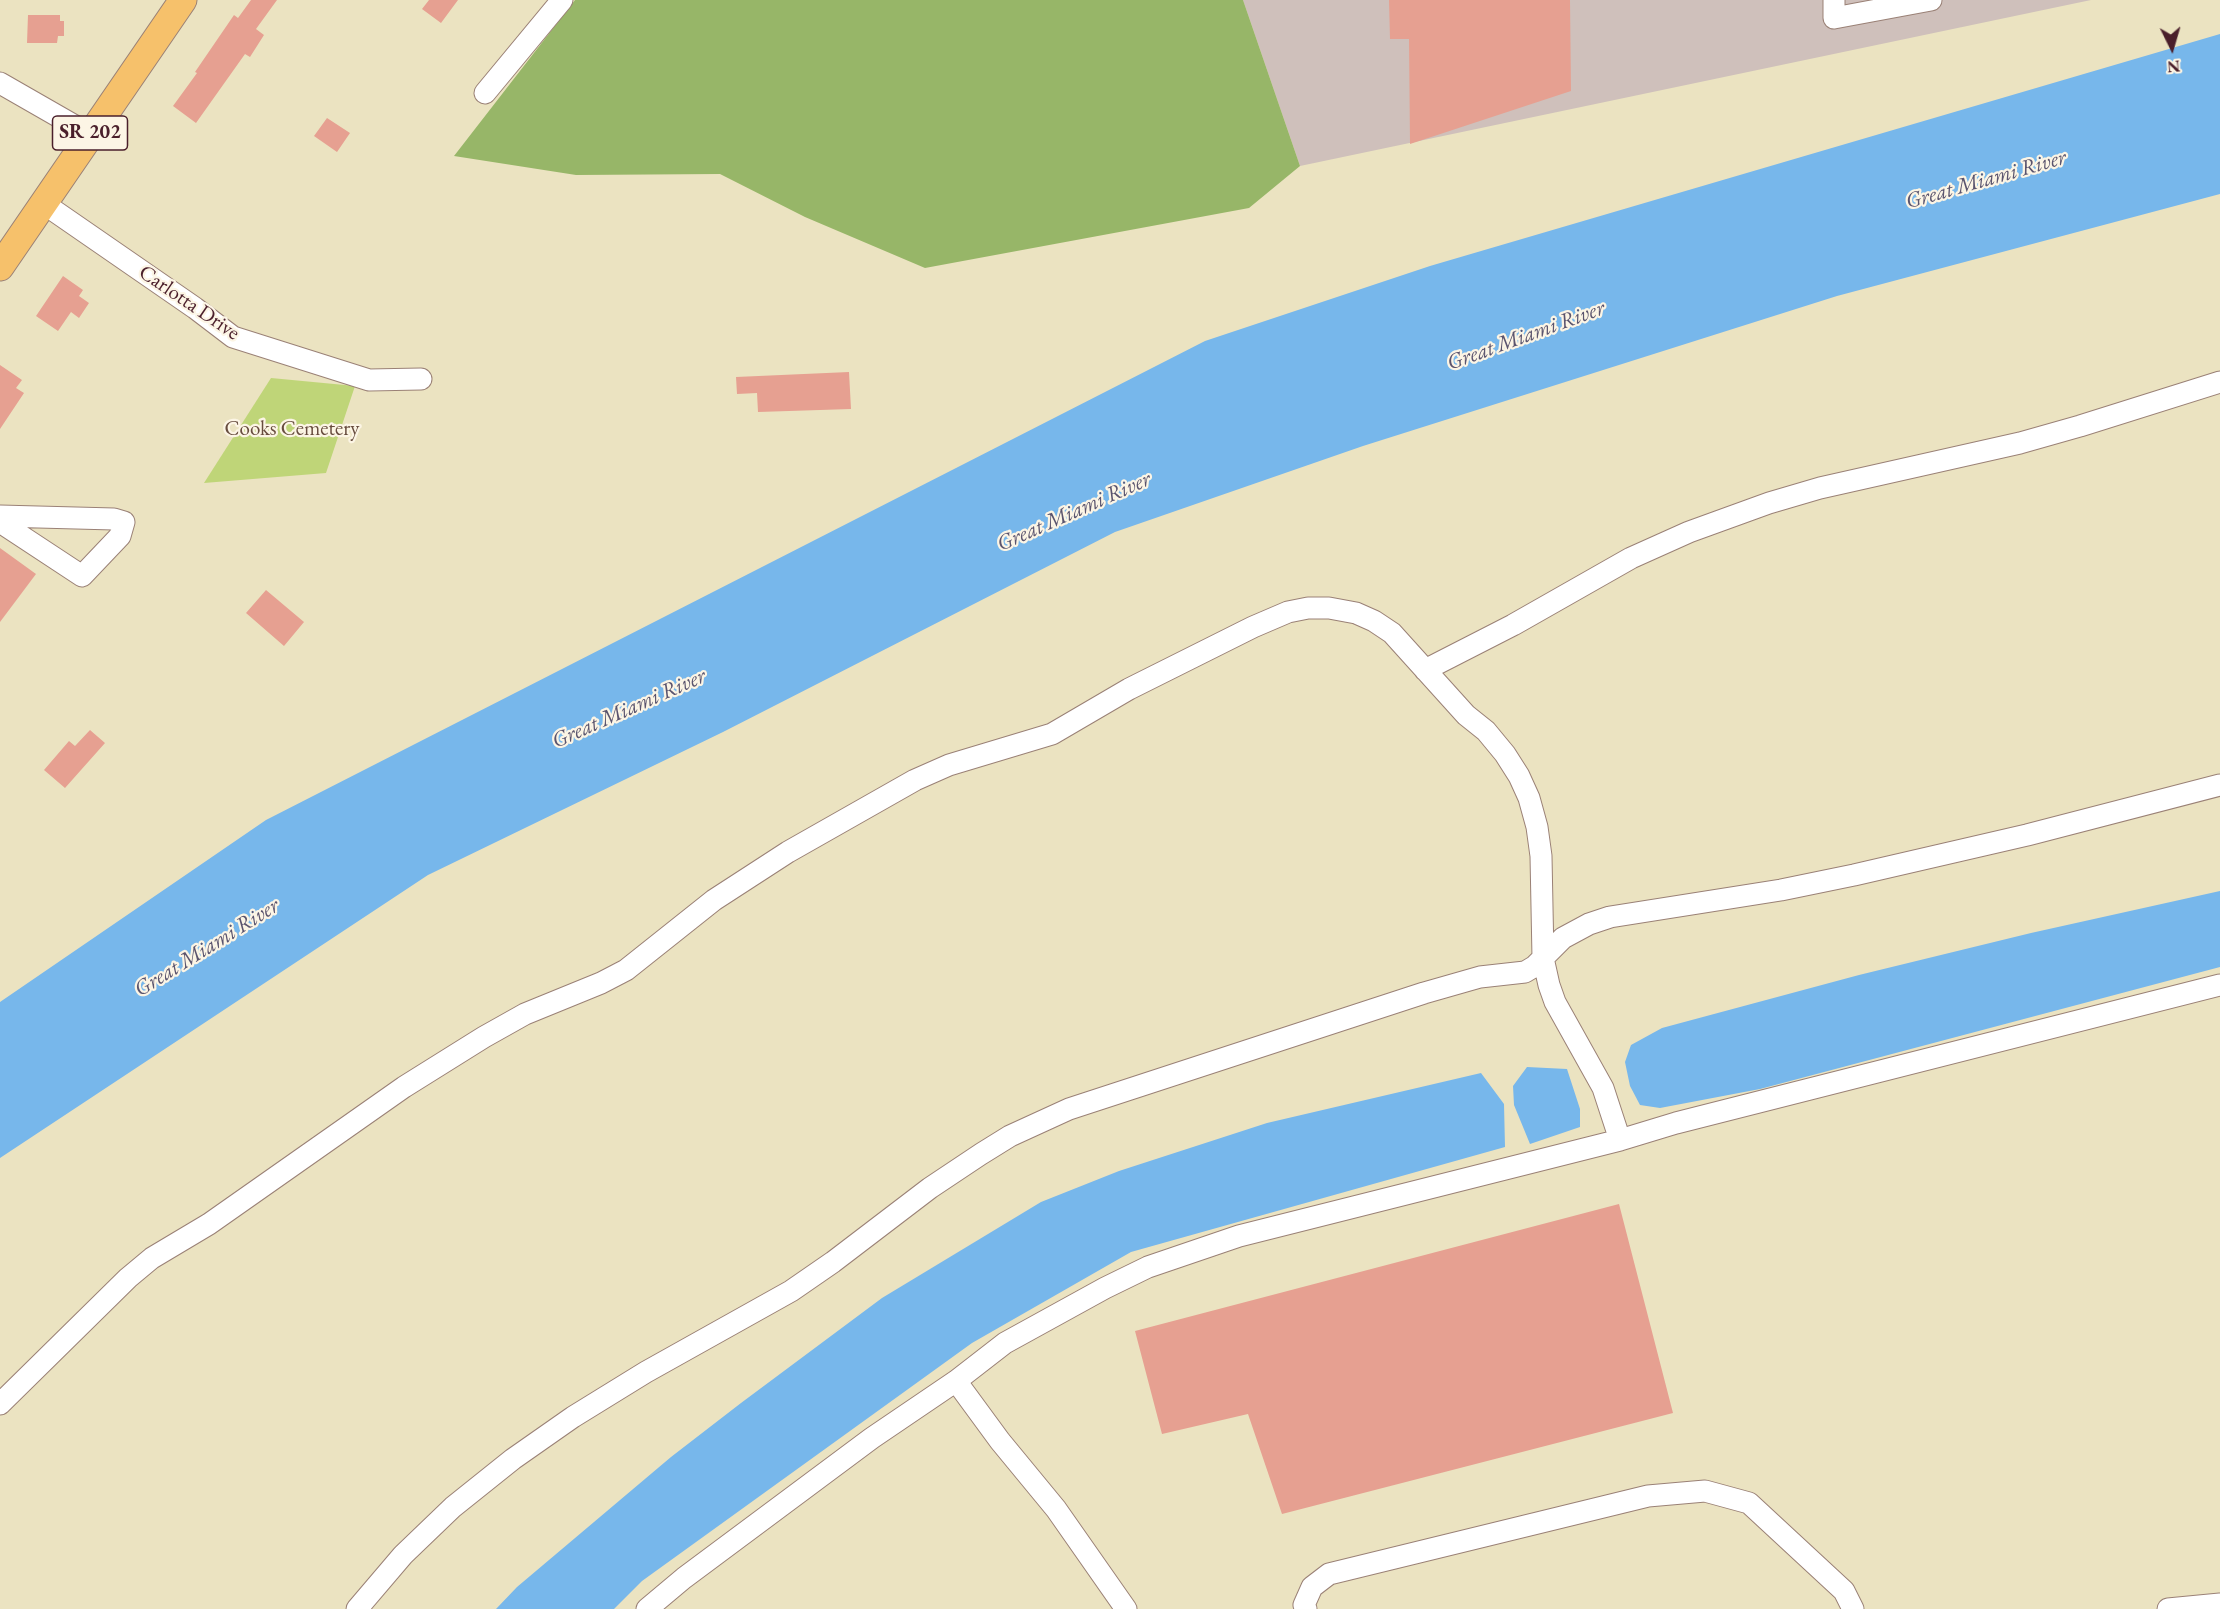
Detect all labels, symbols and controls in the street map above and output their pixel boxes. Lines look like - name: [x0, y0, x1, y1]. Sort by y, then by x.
- north arrow: [2142, 18, 2202, 78]
- text: N: [2166, 55, 2181, 77]
- road number: SR 202: [52, 116, 128, 150]
- water label: Great Miami River: [1903, 144, 2069, 216]
- street label: Carlotta Drive: [134, 260, 244, 346]
- water label: Great Miami River: [1444, 295, 1608, 377]
- park label: Cooks Cemetery: [225, 416, 359, 442]
- water label: Great Miami River: [993, 466, 1155, 558]
- water label: Great Miami River: [548, 663, 710, 755]
- water label: Great Miami River: [130, 893, 284, 1003]

